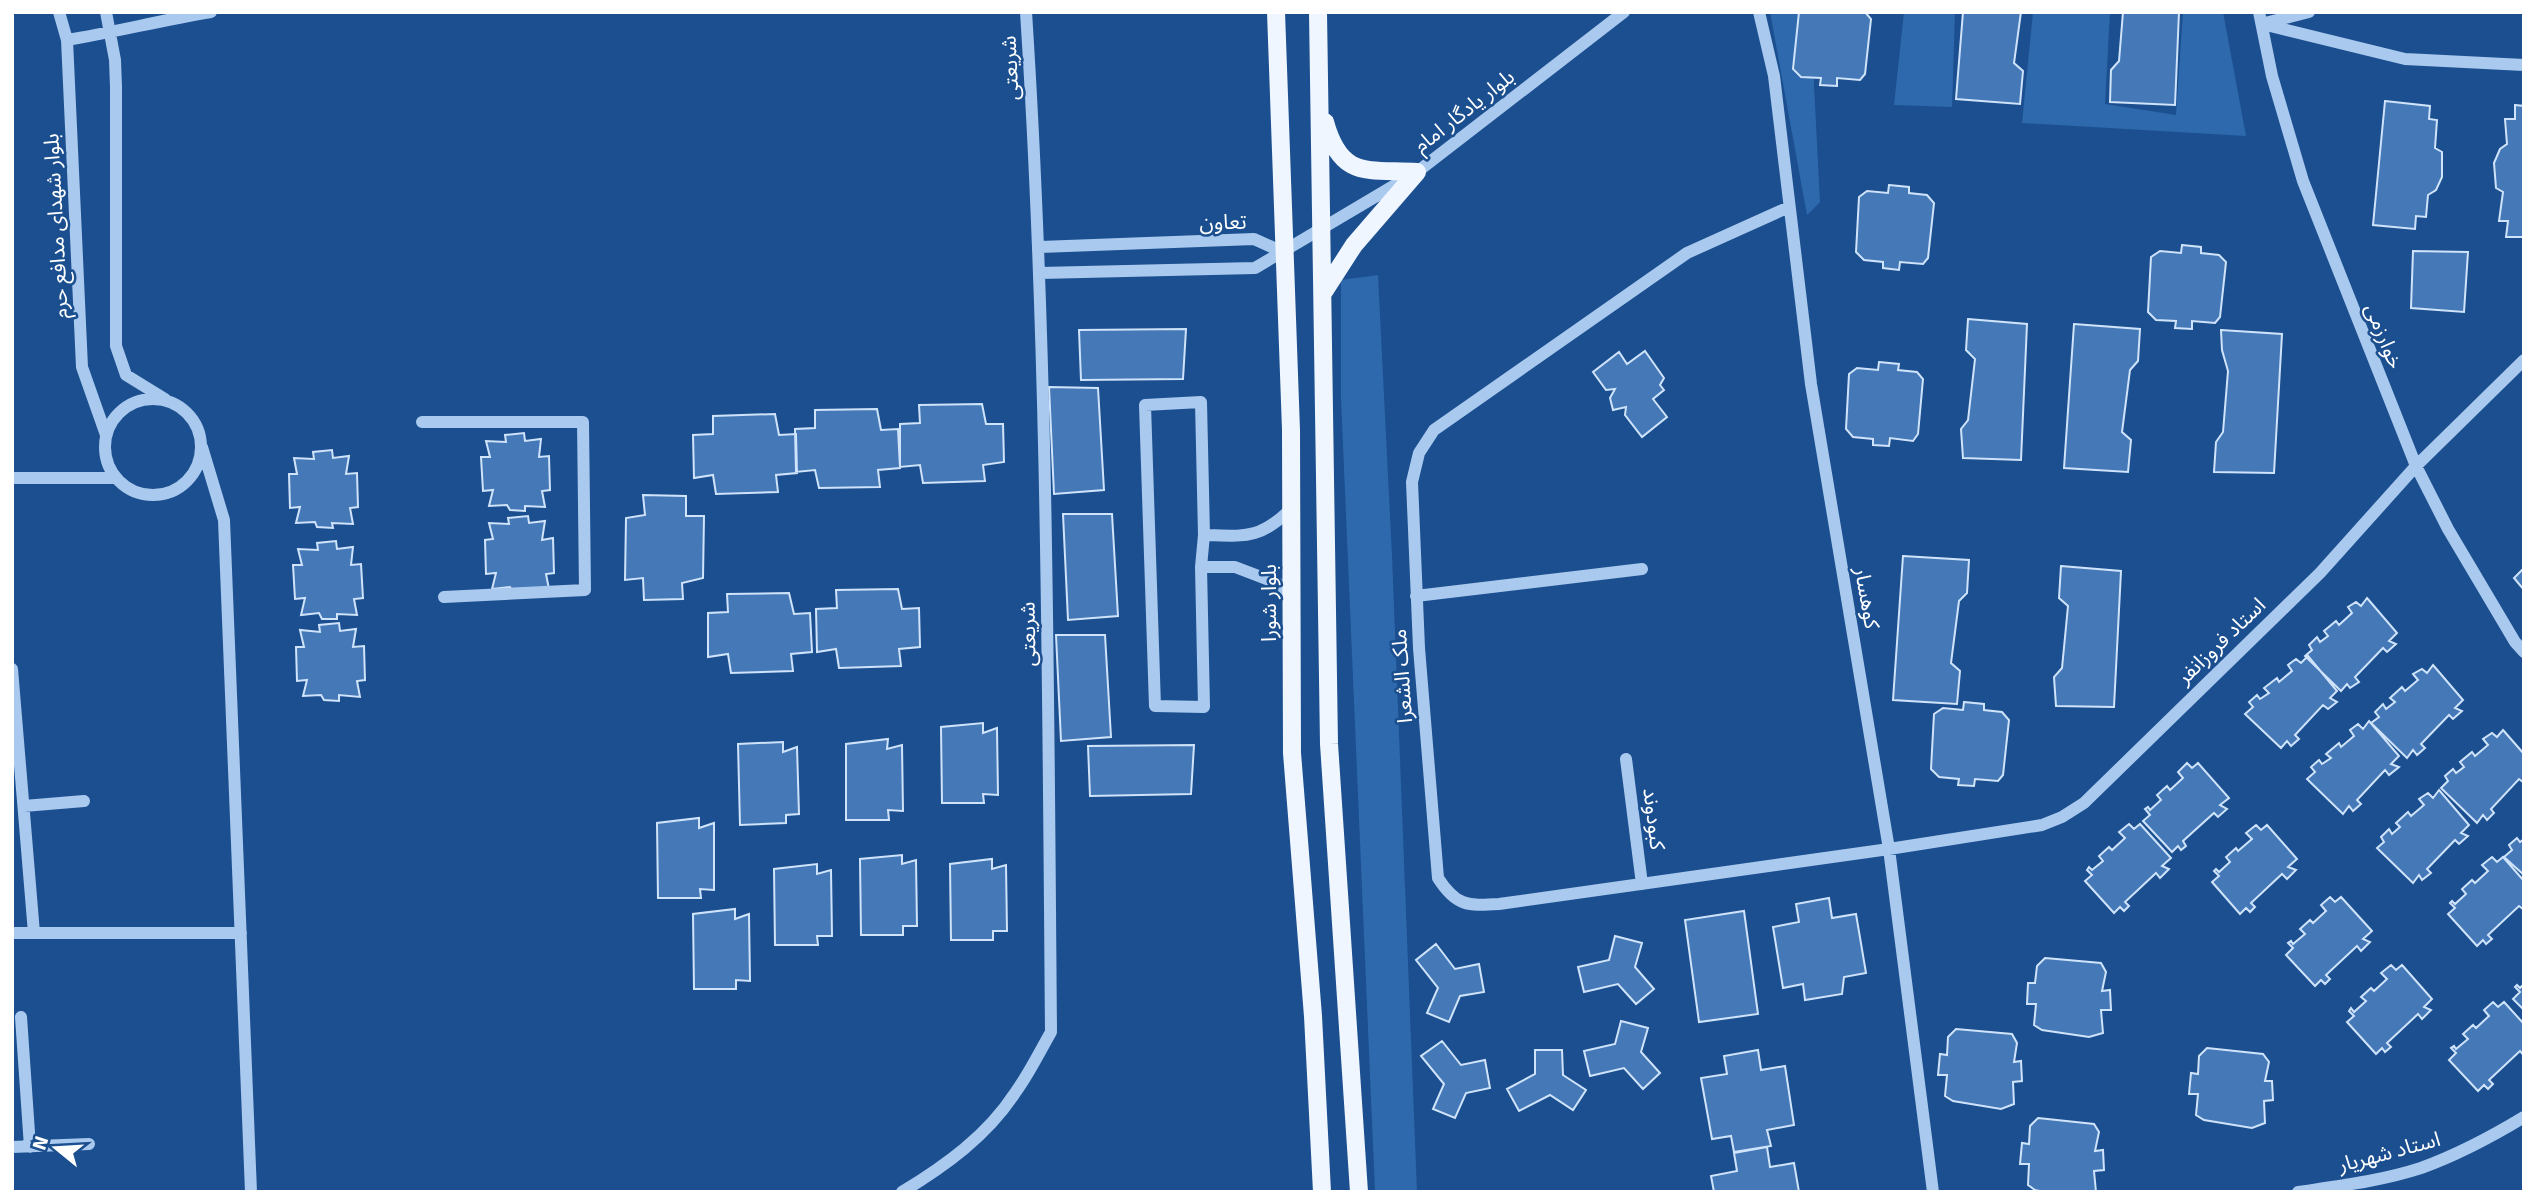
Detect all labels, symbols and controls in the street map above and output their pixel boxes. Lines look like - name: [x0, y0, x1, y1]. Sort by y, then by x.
- street label: شریعتی: [995, 35, 1025, 101]
- street label: بلوار یادگار امام: [1408, 64, 1522, 161]
- street label: بلوار شهدای مدافع حرم: [38, 133, 77, 319]
- street label: تعاون: [1199, 209, 1247, 235]
- street label: خوارزمی: [2359, 299, 2409, 373]
- street label: بلوار شورا: [1256, 564, 1282, 642]
- street label: کوهسار: [1849, 564, 1885, 631]
- street label: استاد فروزانفر: [2170, 592, 2271, 691]
- street label: شریعتی: [1014, 601, 1042, 667]
- street label: ملک الشعرا: [1386, 628, 1418, 724]
- street label: کبودوند: [1637, 787, 1671, 852]
- north arrow: [21, 1113, 91, 1183]
- street label: استاد شهریار: [2334, 1126, 2443, 1178]
- text: N: [27, 1133, 54, 1153]

